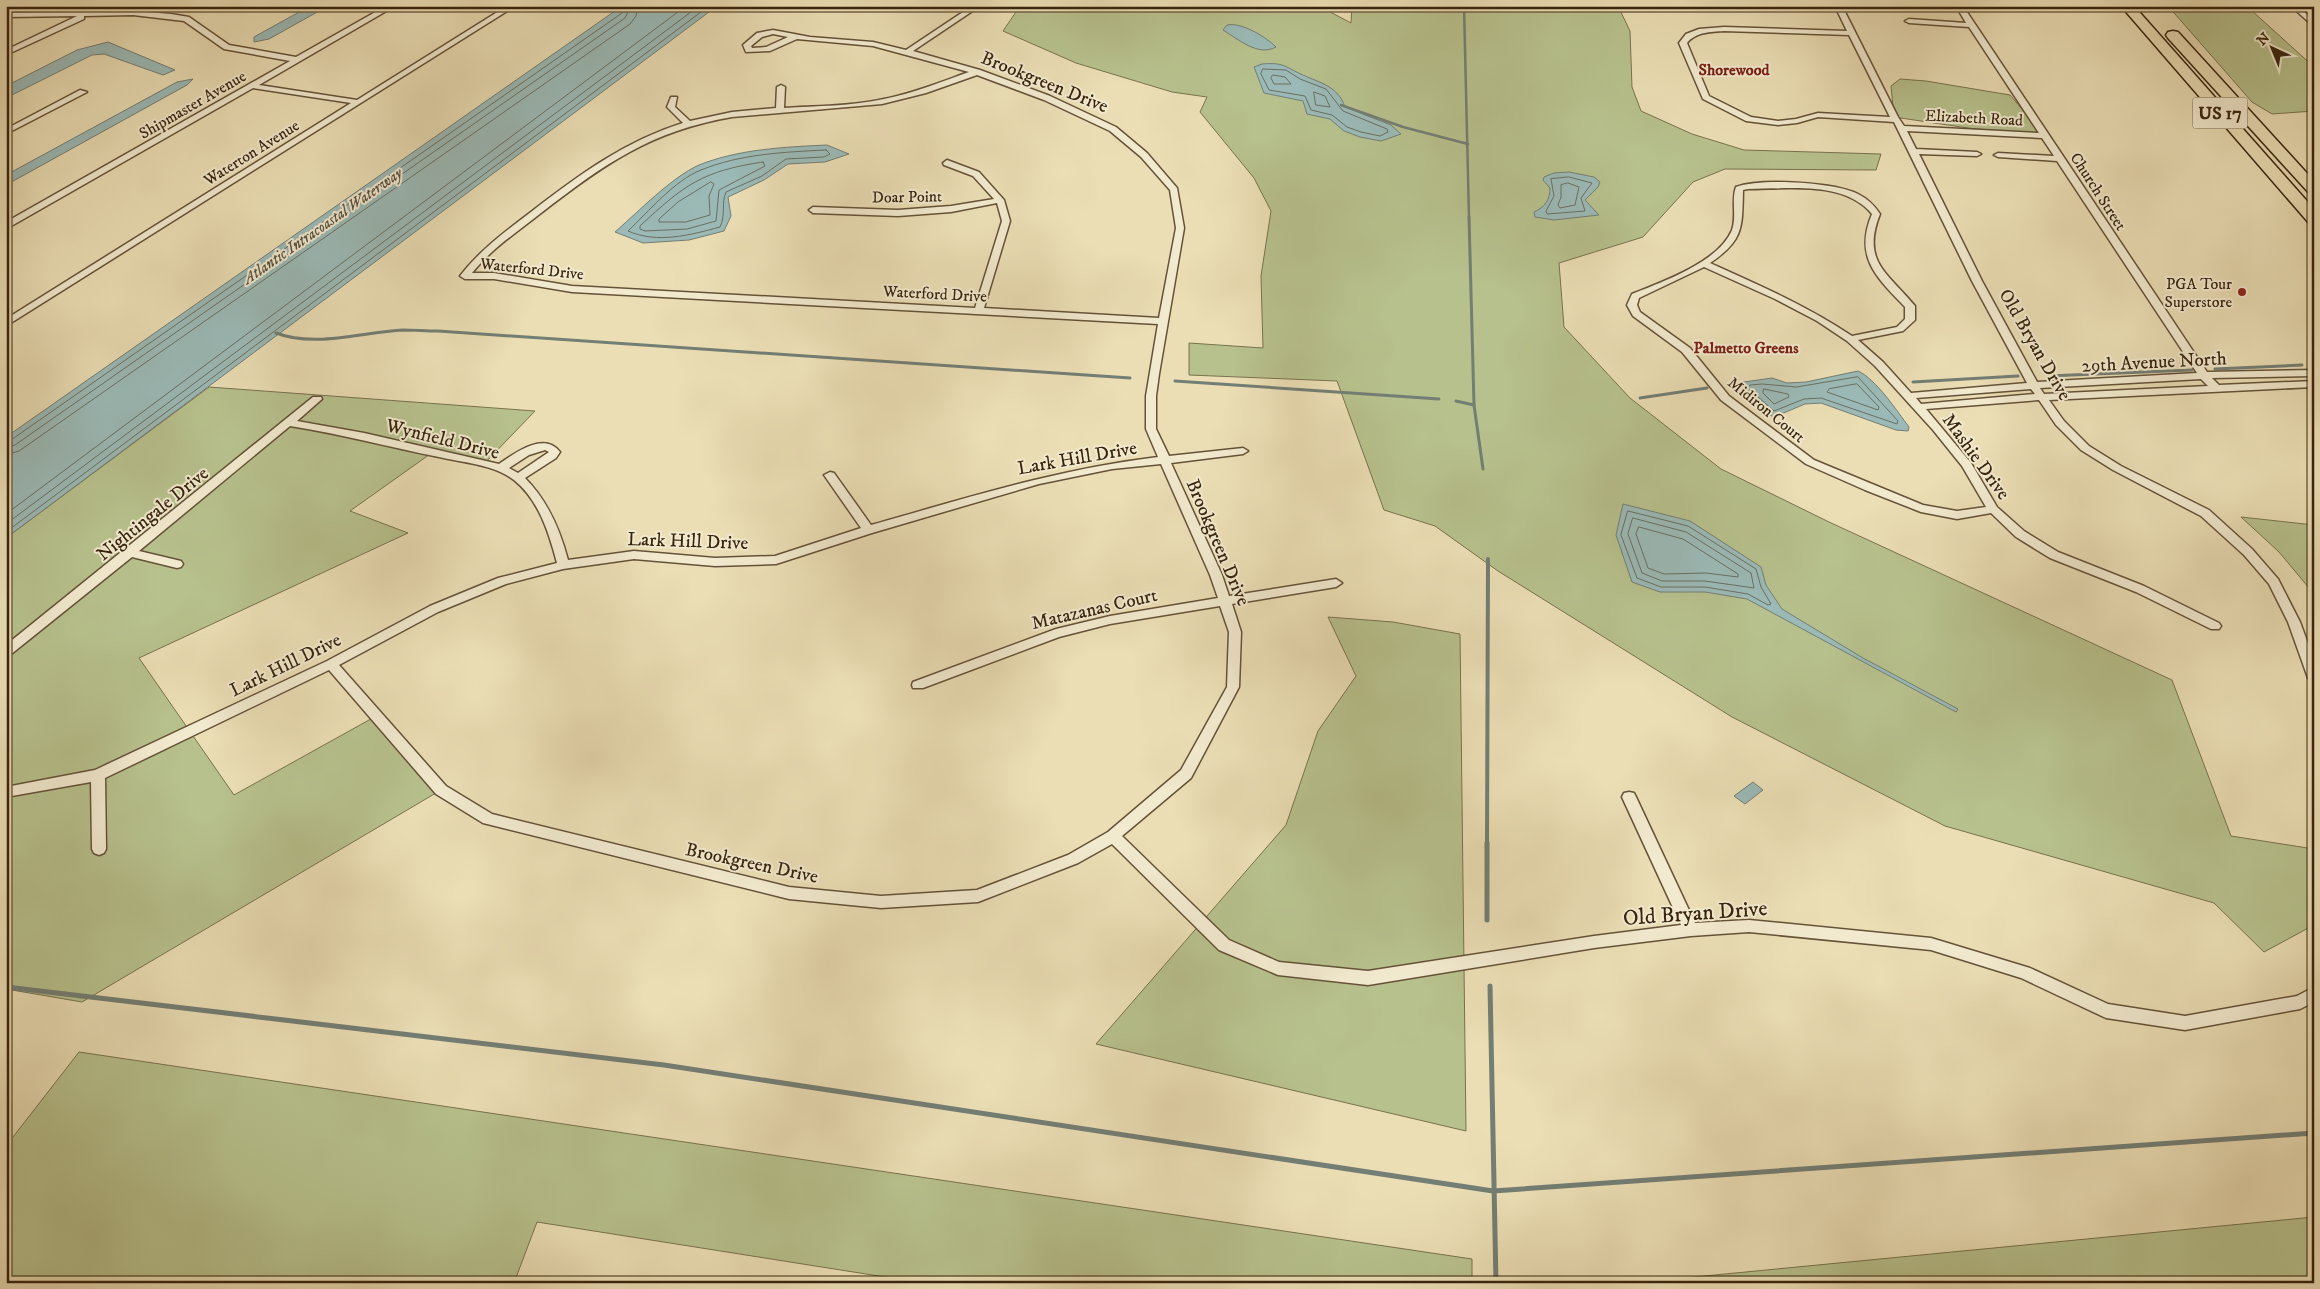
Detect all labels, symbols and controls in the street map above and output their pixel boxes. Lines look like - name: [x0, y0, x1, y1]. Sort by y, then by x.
- north arrow: [2248, 22, 2298, 72]
- text: N: [2253, 29, 2274, 50]
- street label: Brookgreen Drive: [977, 46, 1112, 118]
- district label: Shorewood: [1699, 60, 1770, 80]
- street label: Shipmaster Avenue: [135, 66, 250, 144]
- road number: US 17: [2192, 98, 2248, 128]
- street label: Elizabeth Road: [1924, 105, 2024, 131]
- street label: Waterton Avenue: [199, 115, 303, 191]
- street label: Church Street: [2066, 149, 2131, 234]
- water label: Atlantic Intracoastal Waterway: [237, 162, 408, 290]
- street label: Doar Point: [872, 186, 942, 208]
- street label: Waterford Drive: [478, 254, 585, 284]
- place label: PGA Tour Superstore: [2165, 274, 2232, 312]
- street label: Waterford Drive: [882, 281, 988, 307]
- street label: Old Bryan Drive: [1994, 285, 2076, 405]
- marker: PGA Tour Superstore: [2236, 286, 2248, 298]
- district label: Palmetto Greens: [1693, 338, 1799, 358]
- street label: 29th Avenue North: [2081, 347, 2227, 378]
- street label: Midiron Court: [1724, 373, 1809, 447]
- street label: Mashie Drive: [1937, 409, 2015, 505]
- street label: Wynfield Drive: [383, 414, 502, 465]
- street label: Lark Hill Drive: [1016, 437, 1139, 480]
- street label: Nightingale Drive: [92, 462, 214, 566]
- street label: Brookgreen Drive: [1181, 476, 1255, 609]
- street label: Lark Hill Drive: [627, 528, 749, 555]
- street label: Matazanas Court: [1029, 584, 1160, 635]
- street label: Lark Hill Drive: [226, 628, 345, 702]
- street label: Brookgreen Drive: [683, 838, 820, 889]
- street label: Old Bryan Drive: [1622, 895, 1768, 932]

